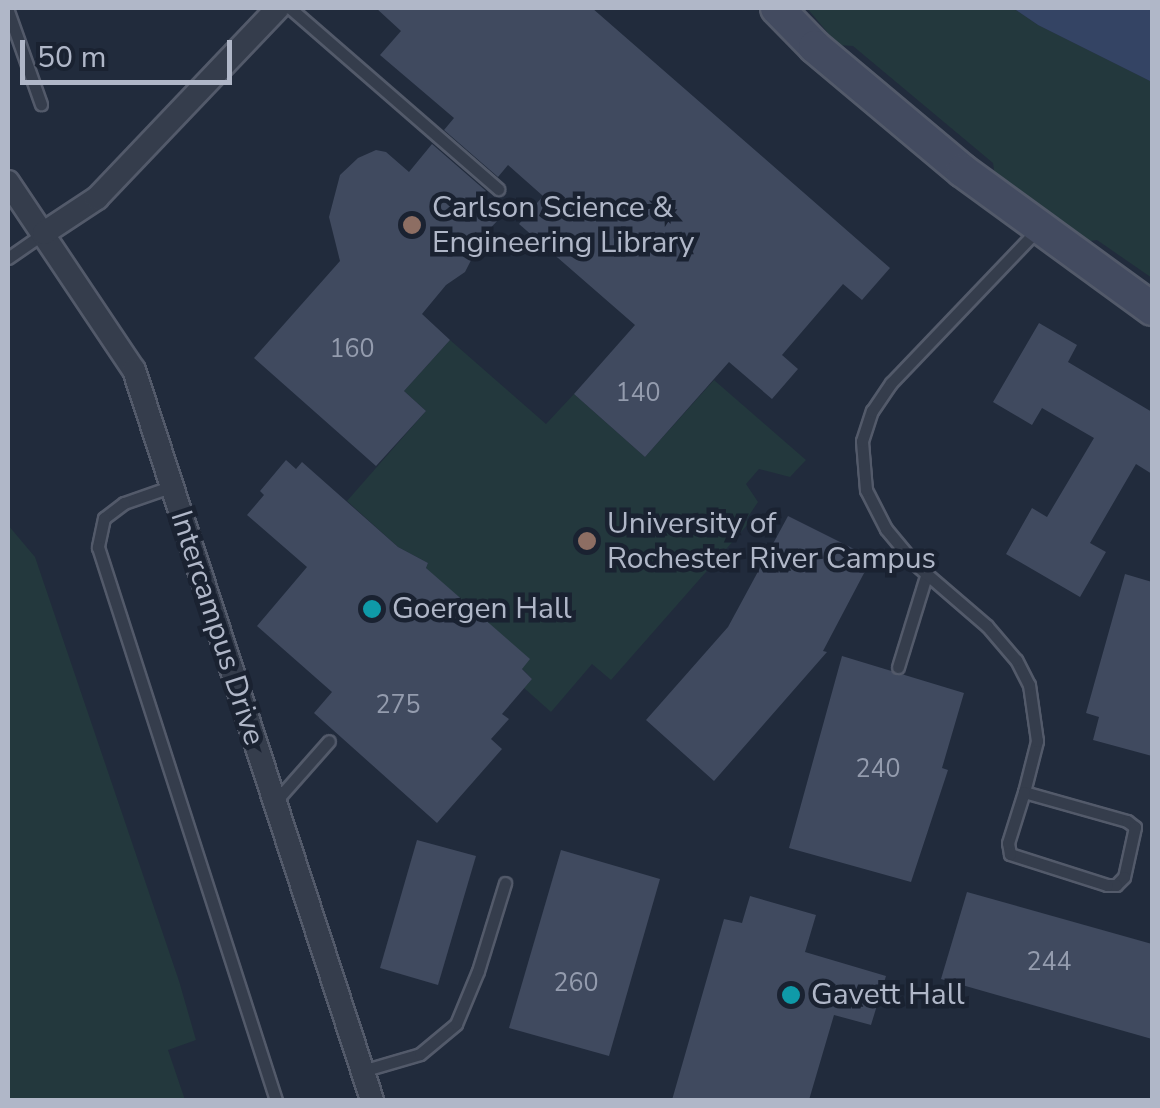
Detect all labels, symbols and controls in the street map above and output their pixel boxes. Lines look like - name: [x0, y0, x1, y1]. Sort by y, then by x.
- scale bar: [25, 20, 238, 82]
- text: 50 m: [37, 37, 106, 78]
- place label: Carlson Science & Engineering Library: [432, 190, 694, 260]
- marker: Carlson Science & Engineering Library: [401, 214, 423, 236]
- house number: 160: [330, 334, 374, 364]
- house number: 140: [616, 378, 660, 408]
- street label: Intercampus Drive: [162, 506, 272, 750]
- place label: University of Rochester River Campus: [607, 506, 936, 576]
- marker: University of Rochester River Campus: [576, 530, 598, 552]
- place label: Goergen Hall: [392, 591, 572, 627]
- marker: Goergen Hall: [361, 598, 383, 620]
- house number: 275: [376, 690, 420, 720]
- house number: 240: [856, 754, 900, 784]
- house number: 244: [1027, 947, 1071, 977]
- house number: 260: [554, 968, 598, 998]
- place label: Gavett Hall: [811, 977, 965, 1013]
- marker: Gavett Hall: [780, 984, 802, 1006]

